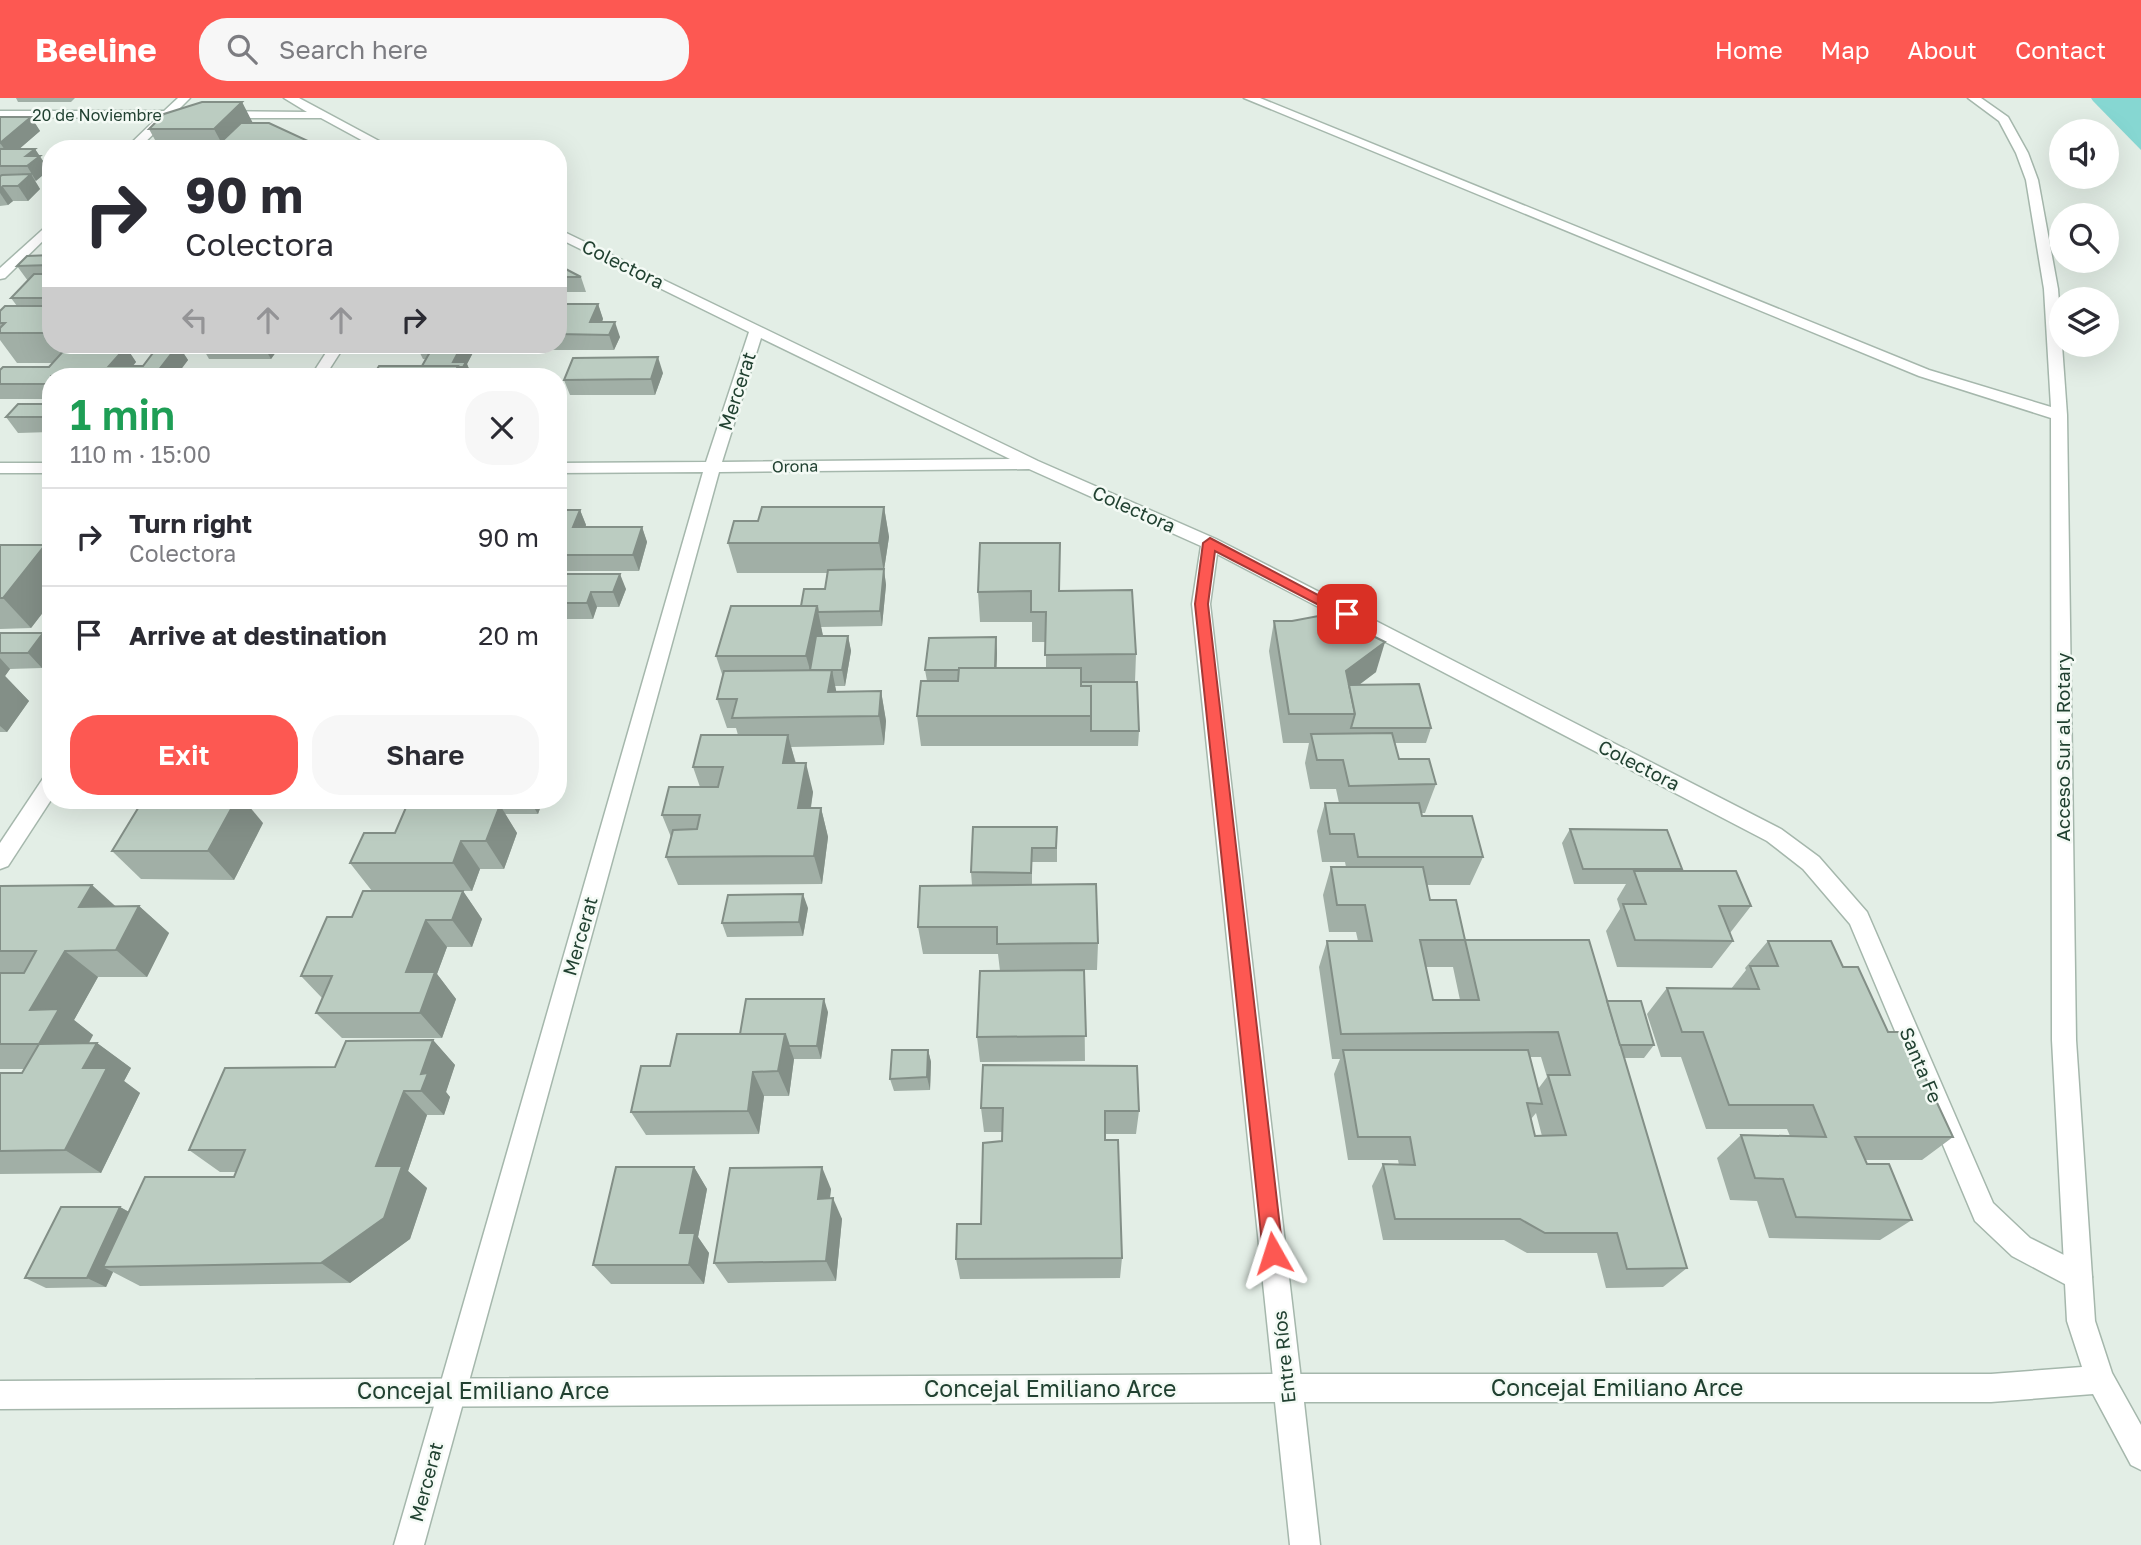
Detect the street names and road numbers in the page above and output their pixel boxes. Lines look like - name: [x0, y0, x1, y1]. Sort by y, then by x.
- street label: 20 de Noviembre: [32, 105, 162, 125]
- street label: Colectora: [578, 234, 668, 293]
- street label: Mercerat: [713, 349, 760, 433]
- street label: Orona: [772, 456, 818, 476]
- street label: Colectora: [1089, 480, 1179, 537]
- street label: Acceso Sur al Rotary: [2051, 652, 2074, 841]
- street label: Colectora: [1595, 734, 1684, 795]
- street label: Mercerat: [557, 894, 602, 978]
- street label: Santa Fe: [1895, 1024, 1948, 1106]
- street label: Entre Ríos: [1267, 1310, 1300, 1405]
- street label: Concejal Emiliano Arce: [1491, 1373, 1743, 1401]
- street label: Concejal Emiliano Arce: [924, 1374, 1176, 1402]
- street label: Concejal Emiliano Arce: [357, 1376, 609, 1404]
- street label: Mercerat: [404, 1440, 447, 1524]

